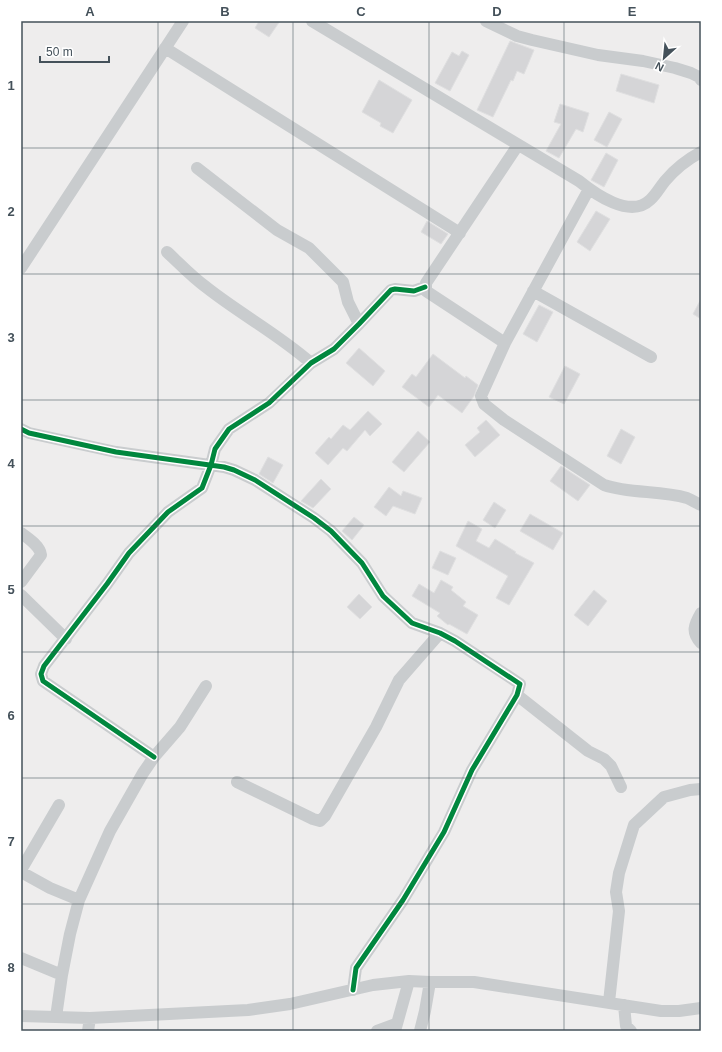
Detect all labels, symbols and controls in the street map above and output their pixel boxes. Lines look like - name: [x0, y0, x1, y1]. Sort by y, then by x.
- text: A: [85, 4, 95, 19]
- text: B: [220, 4, 230, 19]
- text: C: [356, 4, 366, 19]
- text: D: [492, 4, 502, 19]
- text: E: [628, 4, 637, 19]
- scale bar: [40, 38, 109, 64]
- north arrow: [644, 38, 684, 78]
- text: 50 m: [46, 45, 73, 59]
- text: N: [653, 60, 666, 74]
- text: 1: [7, 78, 15, 93]
- text: 2: [7, 204, 15, 219]
- text: 3: [7, 330, 15, 345]
- text: 4: [7, 456, 15, 471]
- text: 5: [7, 582, 15, 597]
- text: 6: [7, 708, 15, 723]
- text: 7: [7, 834, 15, 849]
- text: 8: [7, 960, 15, 975]

